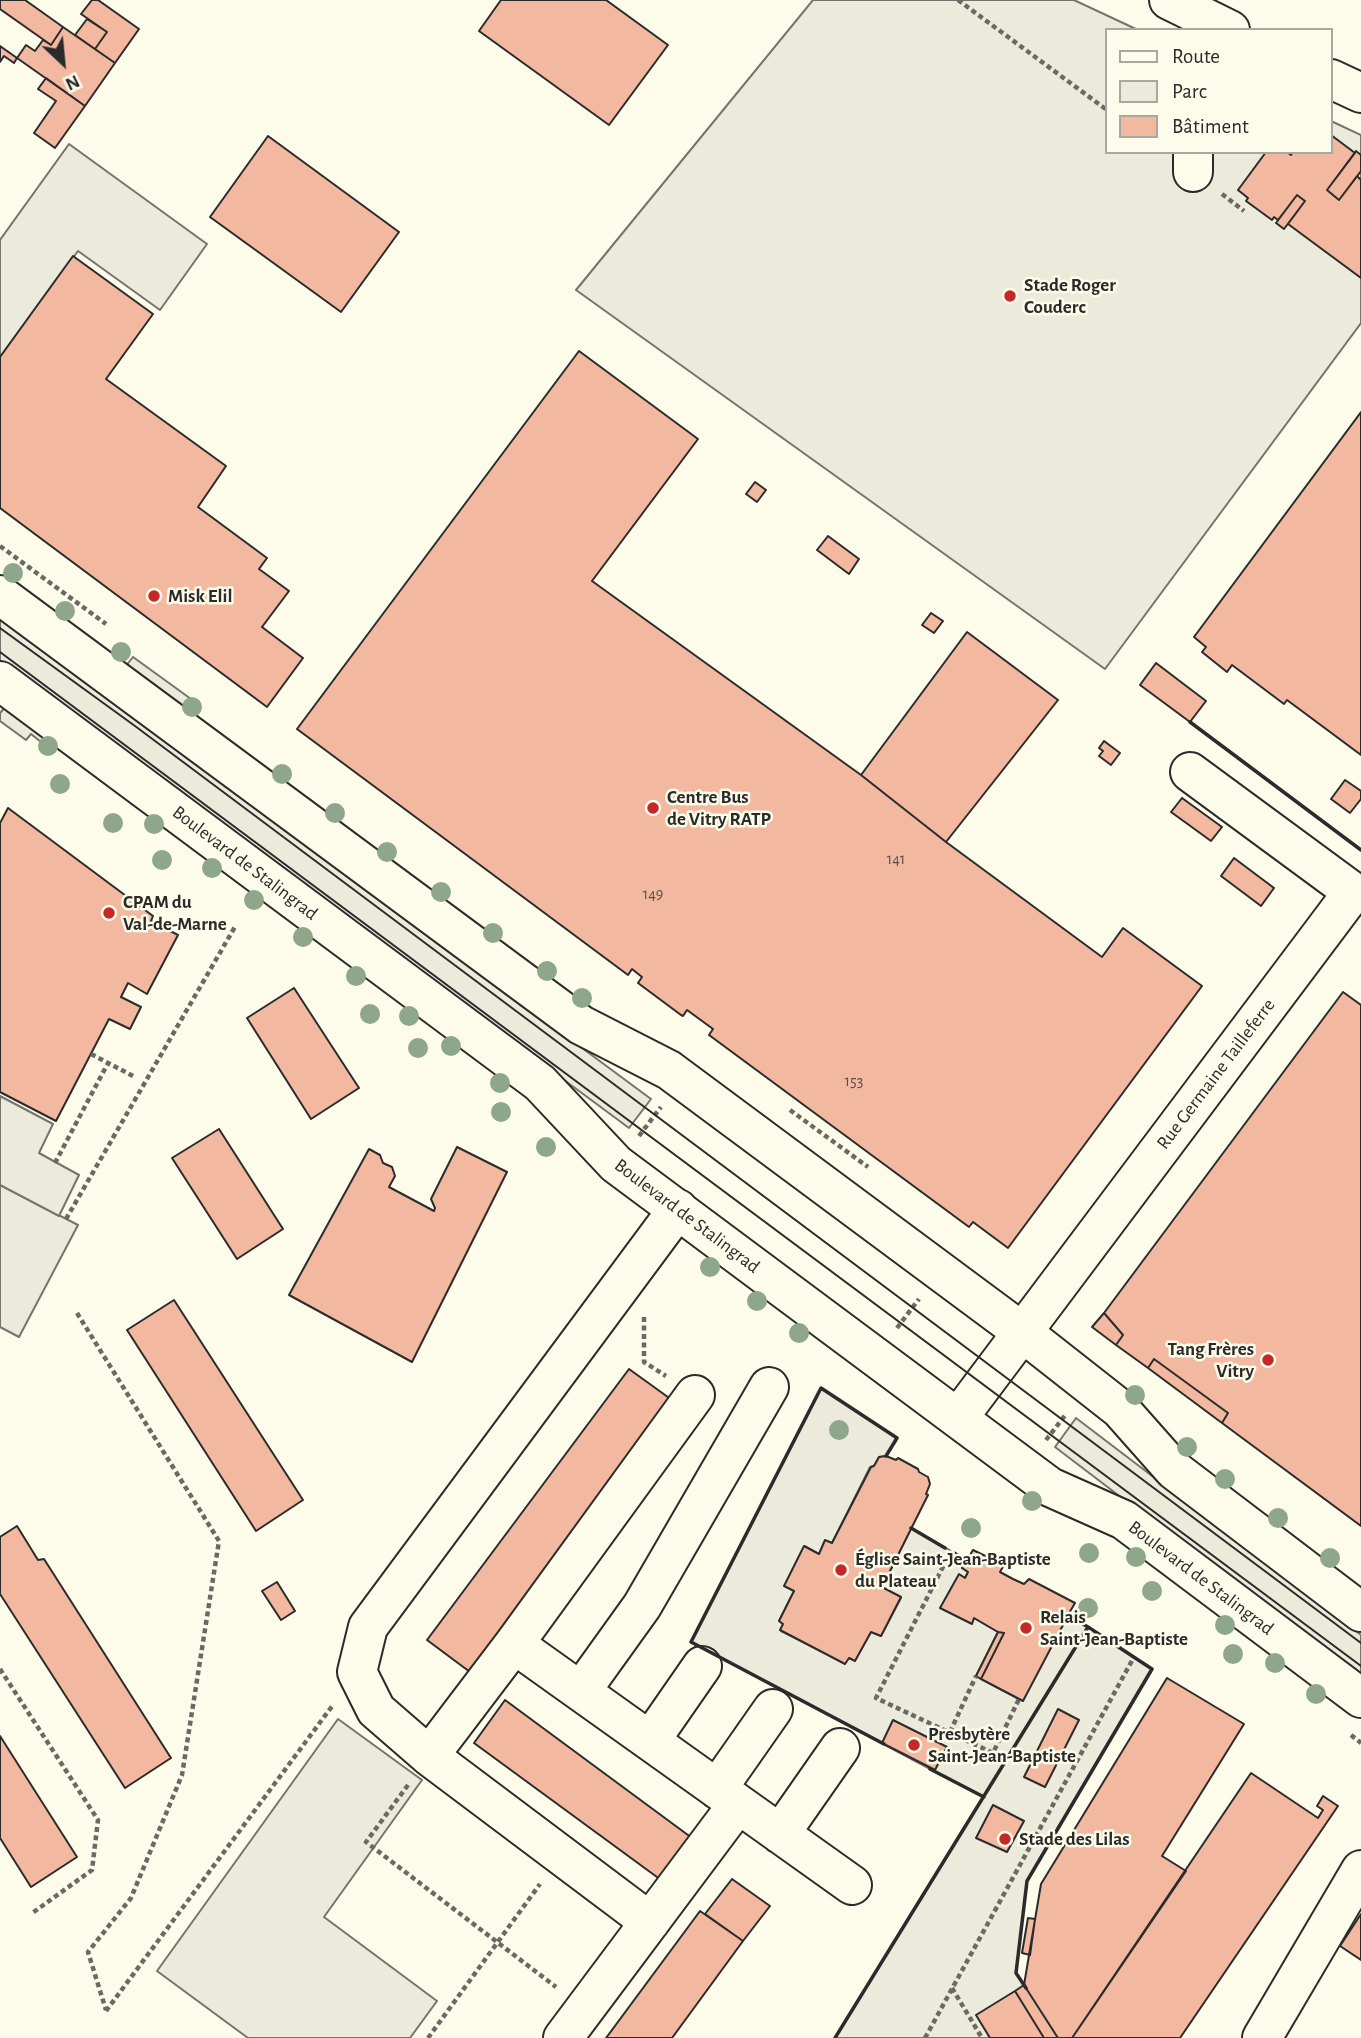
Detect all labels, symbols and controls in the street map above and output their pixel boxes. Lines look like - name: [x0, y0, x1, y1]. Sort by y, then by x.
- north arrow: [28, 28, 98, 98]
- legend: [1106, 28, 1333, 154]
- text: Route: [1172, 46, 1220, 67]
- text: N: [62, 71, 83, 94]
- text: Parc: [1172, 81, 1207, 102]
- text: Bâtiment: [1172, 116, 1249, 137]
- place label: Stade Roger Couderc: [1024, 274, 1116, 318]
- marker: Stade Roger Couderc: [1002, 288, 1018, 304]
- place label: Misk Elil: [168, 585, 232, 607]
- marker: Misk Elil: [146, 588, 162, 604]
- place label: Centre Bus de Vitry RATP: [667, 786, 771, 830]
- marker: Centre Bus de Vitry RATP: [645, 800, 661, 816]
- street label: Boulevard de Stalingrad: [168, 801, 322, 925]
- house number: 141: [887, 849, 905, 869]
- house number: 149: [643, 884, 663, 904]
- place label: CPAM du Val-de-Marne: [123, 891, 227, 935]
- marker: CPAM du Val-de-Marne: [101, 905, 117, 921]
- street label: Rue Germaine Tailleferre: [1152, 994, 1280, 1154]
- house number: 153: [845, 1071, 863, 1091]
- street label: Boulevard de Stalingrad: [610, 1154, 764, 1278]
- place label: Tang Frères Vitry: [1168, 1338, 1254, 1382]
- marker: Tang Frères Vitry: [1260, 1352, 1276, 1368]
- street label: Boulevard de Stalingrad: [1124, 1516, 1278, 1640]
- place label: Église Saint-Jean-Baptiste du Plateau: [855, 1548, 1051, 1592]
- marker: Église Saint-Jean-Baptiste du Plateau: [833, 1562, 849, 1578]
- place label: Relais Saint-Jean-Baptiste: [1040, 1606, 1188, 1650]
- marker: Relais Saint-Jean-Baptiste: [1018, 1620, 1034, 1636]
- place label: Presbytère Saint-Jean-Baptiste: [928, 1723, 1076, 1767]
- marker: Presbytère Saint-Jean-Baptiste: [906, 1737, 922, 1753]
- place label: Stade des Lilas: [1019, 1828, 1130, 1850]
- marker: Stade des Lilas: [997, 1831, 1013, 1847]

